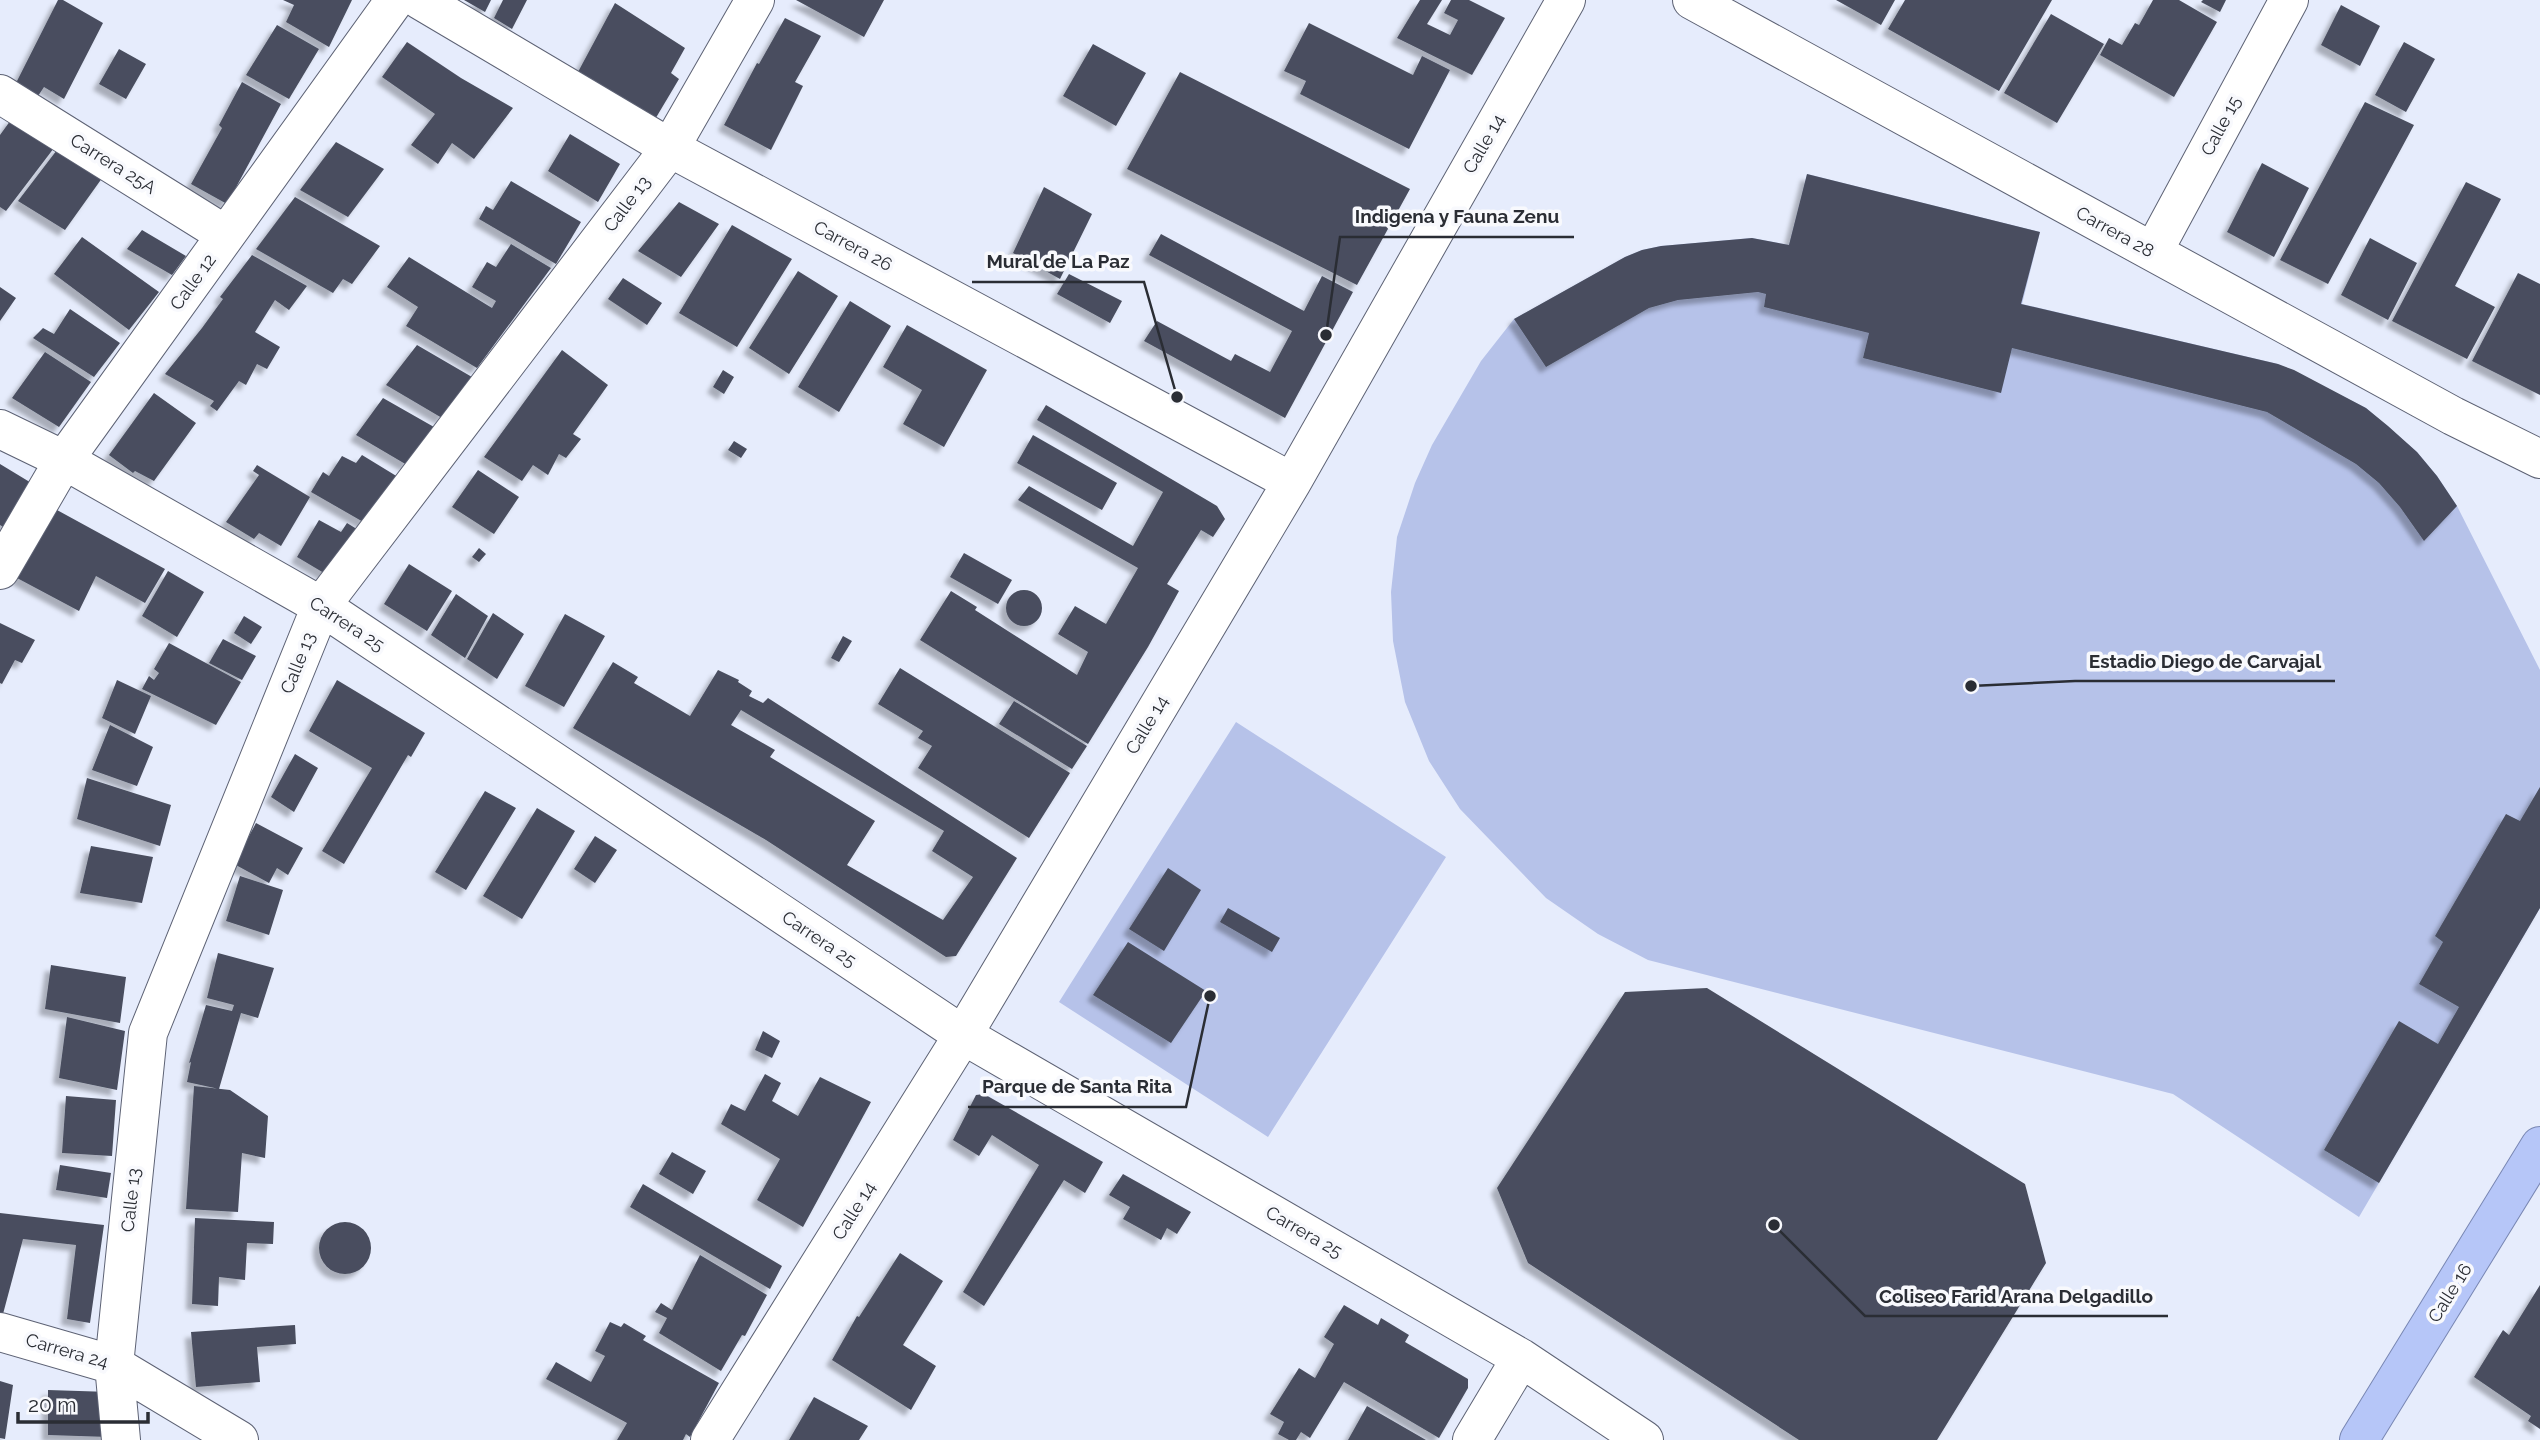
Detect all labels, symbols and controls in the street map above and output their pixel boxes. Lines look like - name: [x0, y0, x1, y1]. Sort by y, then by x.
- street label: Calle 15: [2196, 92, 2245, 159]
- street label: Calle 14: [1458, 110, 1509, 177]
- street label: Carrera 25A: [67, 129, 160, 198]
- street label: Calle 13: [599, 172, 654, 236]
- callout: Indigena y Fauna Zenu: [1340, 197, 1574, 237]
- street label: Carrera 28: [2073, 202, 2158, 262]
- text: Indigena y Fauna Zenu: [1355, 205, 1559, 227]
- street label: Carrera 26: [810, 216, 896, 275]
- callout: Mural de La Paz: [972, 242, 1144, 282]
- street label: Calle 12: [165, 250, 220, 314]
- text: Mural de La Paz: [986, 250, 1130, 272]
- street label: Carrera 25: [306, 592, 389, 656]
- street label: Calle 13: [276, 629, 319, 697]
- callout: Estadio Diego de Carvajal: [2075, 641, 2335, 681]
- text: Estadio Diego de Carvajal: [2089, 650, 2322, 672]
- street label: Calle 14: [1121, 691, 1172, 758]
- street label: Carrera 25: [778, 906, 861, 971]
- callout: Parque de Santa Rita: [968, 1067, 1186, 1107]
- text: Parque de Santa Rita: [982, 1075, 1172, 1097]
- street label: Calle 13: [117, 1167, 144, 1233]
- street label: Calle 14: [828, 1178, 880, 1244]
- street label: Carrera 25: [1262, 1201, 1346, 1262]
- street label: Calle 16: [2423, 1259, 2476, 1326]
- callout: Coliseo Farid Arana Delgadillo: [1865, 1276, 2168, 1316]
- text: Coliseo Farid Arana Delgadillo: [1879, 1285, 2153, 1307]
- street label: Carrera 24: [23, 1329, 111, 1372]
- scale bar: [18, 1380, 147, 1424]
- text: 20 m: [28, 1392, 76, 1417]

